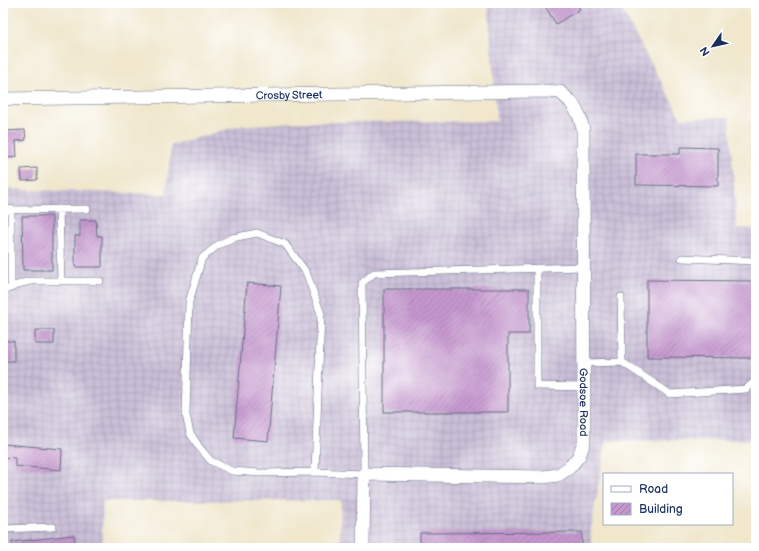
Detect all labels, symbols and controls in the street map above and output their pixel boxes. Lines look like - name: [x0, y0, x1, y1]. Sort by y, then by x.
- north arrow: [693, 26, 733, 66]
- text: N: [697, 44, 713, 58]
- street label: Crosby Street: [256, 88, 323, 102]
- street label: Godsoe Road: [577, 368, 590, 437]
- legend: [603, 473, 733, 525]
- text: Road: [639, 482, 668, 497]
- text: Building: [639, 502, 683, 517]

